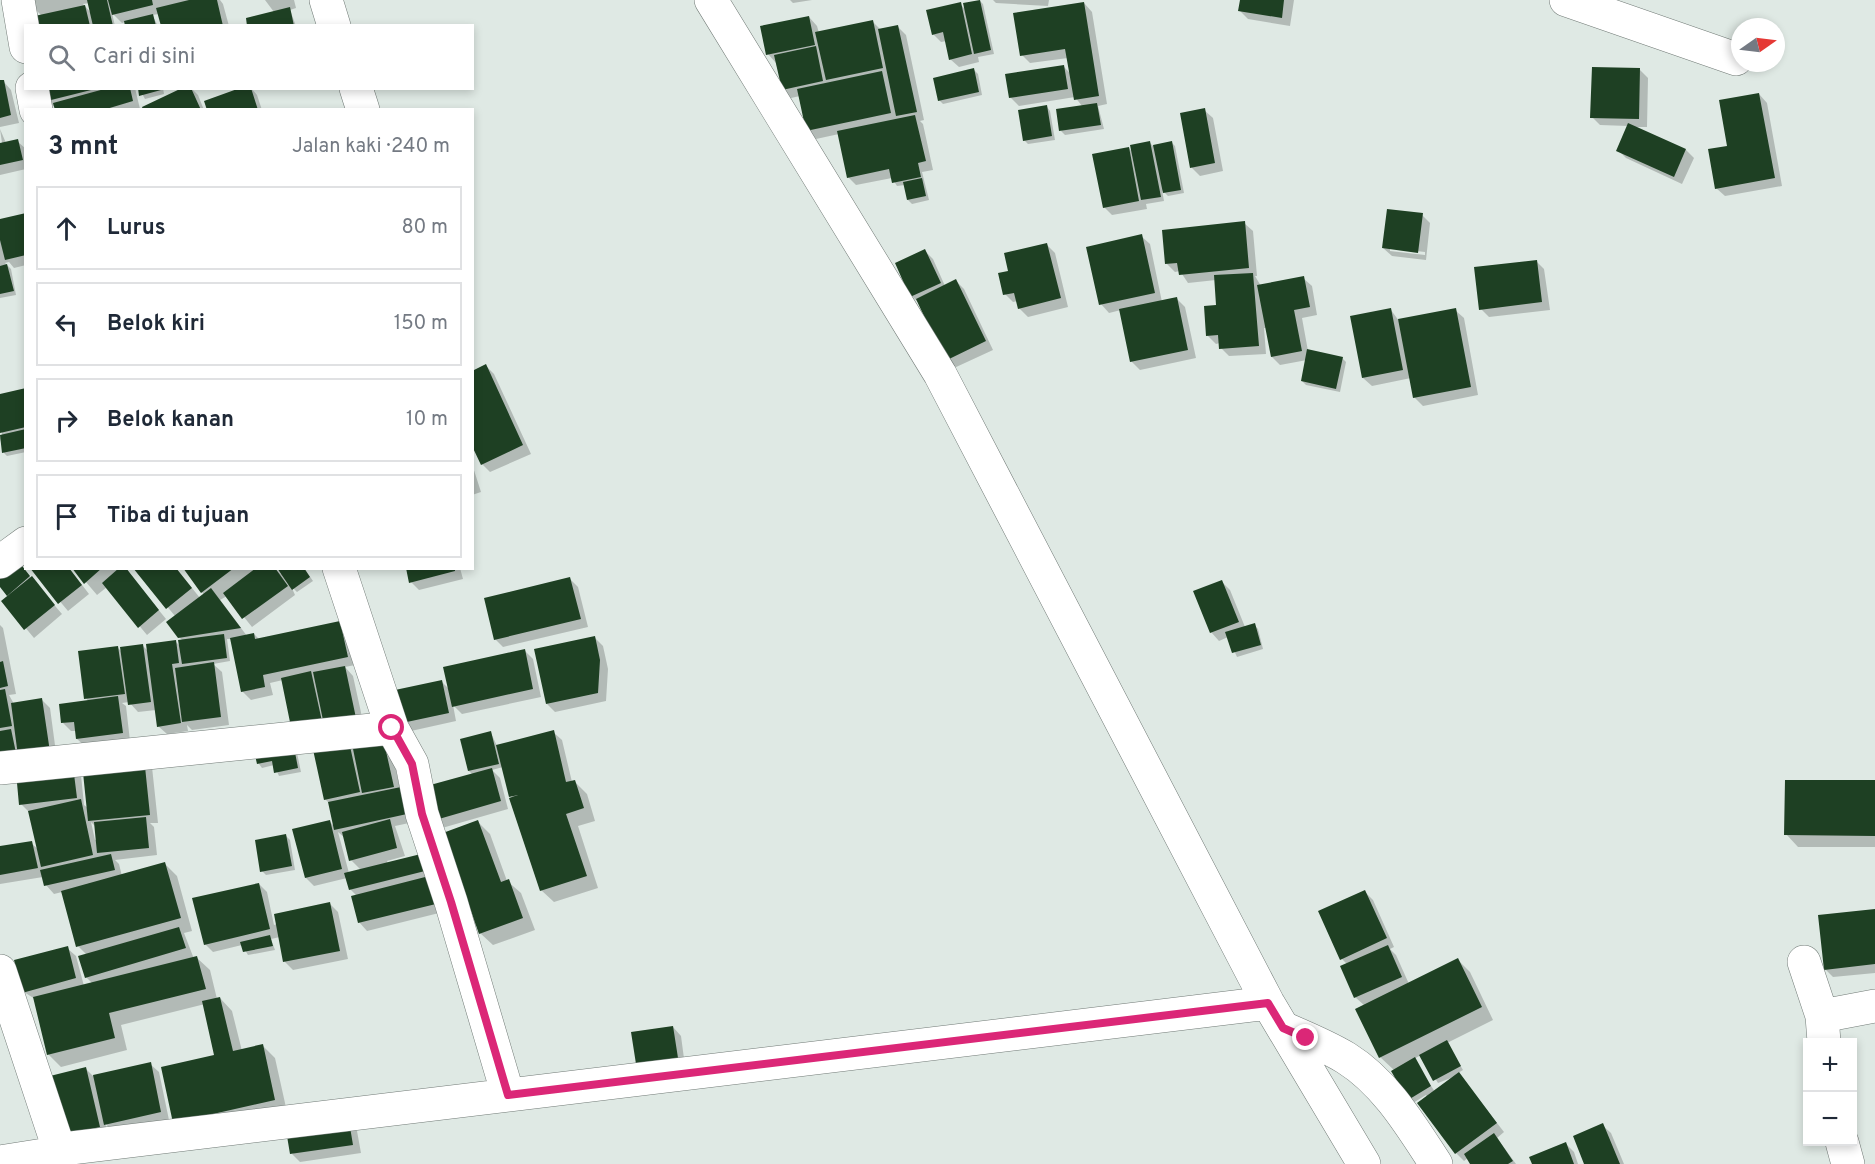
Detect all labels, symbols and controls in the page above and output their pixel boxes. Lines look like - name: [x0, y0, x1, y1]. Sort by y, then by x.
- north arrow: [1731, 18, 1785, 72]
- search box: [24, 24, 474, 90]
- icon: search: [45, 41, 78, 74]
- text: Cari di sini: [93, 44, 195, 71]
- text: 3 mnt: [48, 131, 118, 164]
- text: Jalan kaki · 240 m: [292, 134, 450, 160]
- icon: ahead: [50, 212, 83, 245]
- text: Lurus: [107, 215, 166, 242]
- text: 80 m: [402, 215, 448, 241]
- icon: left: [50, 308, 83, 341]
- text: Belok kiri: [107, 311, 205, 338]
- text: 150 m: [394, 311, 448, 337]
- icon: right: [50, 404, 83, 437]
- text: Belok kanan: [107, 407, 234, 434]
- text: 10 m: [406, 407, 448, 433]
- icon: arrive: [50, 500, 83, 533]
- text: Tiba di tujuan: [107, 503, 249, 530]
- route start: [378, 714, 404, 740]
- route end: [1292, 1024, 1318, 1050]
- map controls: [1803, 1038, 1857, 1146]
- button: +: [1803, 1038, 1857, 1092]
- button: −: [1803, 1092, 1857, 1146]

